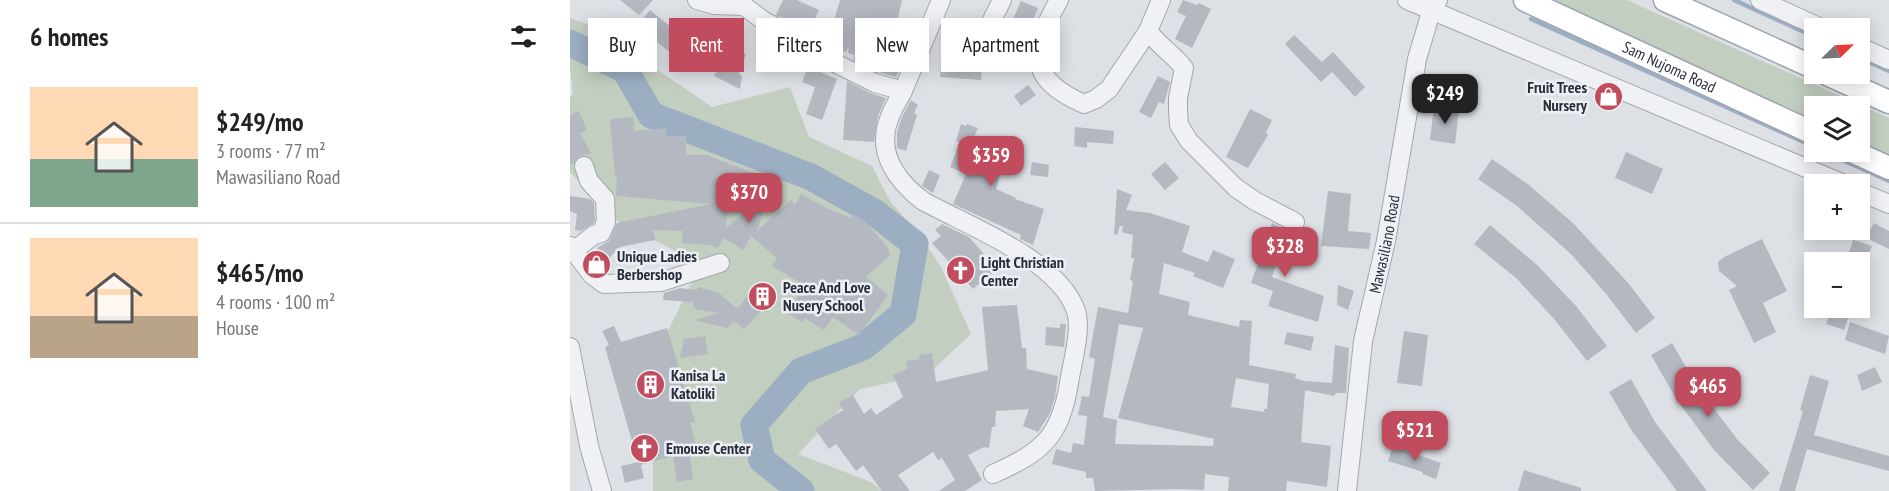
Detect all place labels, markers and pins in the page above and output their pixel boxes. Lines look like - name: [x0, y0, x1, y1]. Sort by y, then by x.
- pin: $249: [1409, 74, 1481, 125]
- place label: Fruit Trees Nursery: [1527, 77, 1588, 115]
- shop icon: Fruit Trees Nursery: [1592, 80, 1624, 112]
- pin: $359: [955, 136, 1027, 187]
- pin: $370: [713, 173, 785, 224]
- pin: $328: [1249, 227, 1321, 278]
- place label: Unique Ladies Berbershop: [617, 246, 697, 284]
- shop icon: Unique Ladies Berbershop: [580, 249, 612, 281]
- place label: Light Christian Center: [981, 252, 1064, 290]
- church icon: Light Christian Center: [944, 255, 976, 287]
- place label: Peace And Love Nusery School: [783, 277, 871, 315]
- building icon: Peace And Love Nusery School: [746, 280, 778, 312]
- place label: Kanisa La Katoliki: [671, 365, 726, 403]
- pin: $465: [1672, 367, 1744, 418]
- building icon: Kanisa La Katoliki: [634, 368, 666, 400]
- pin: $521: [1379, 411, 1451, 462]
- church icon: Emouse Center: [629, 432, 661, 464]
- place label: Emouse Center: [666, 438, 751, 458]

